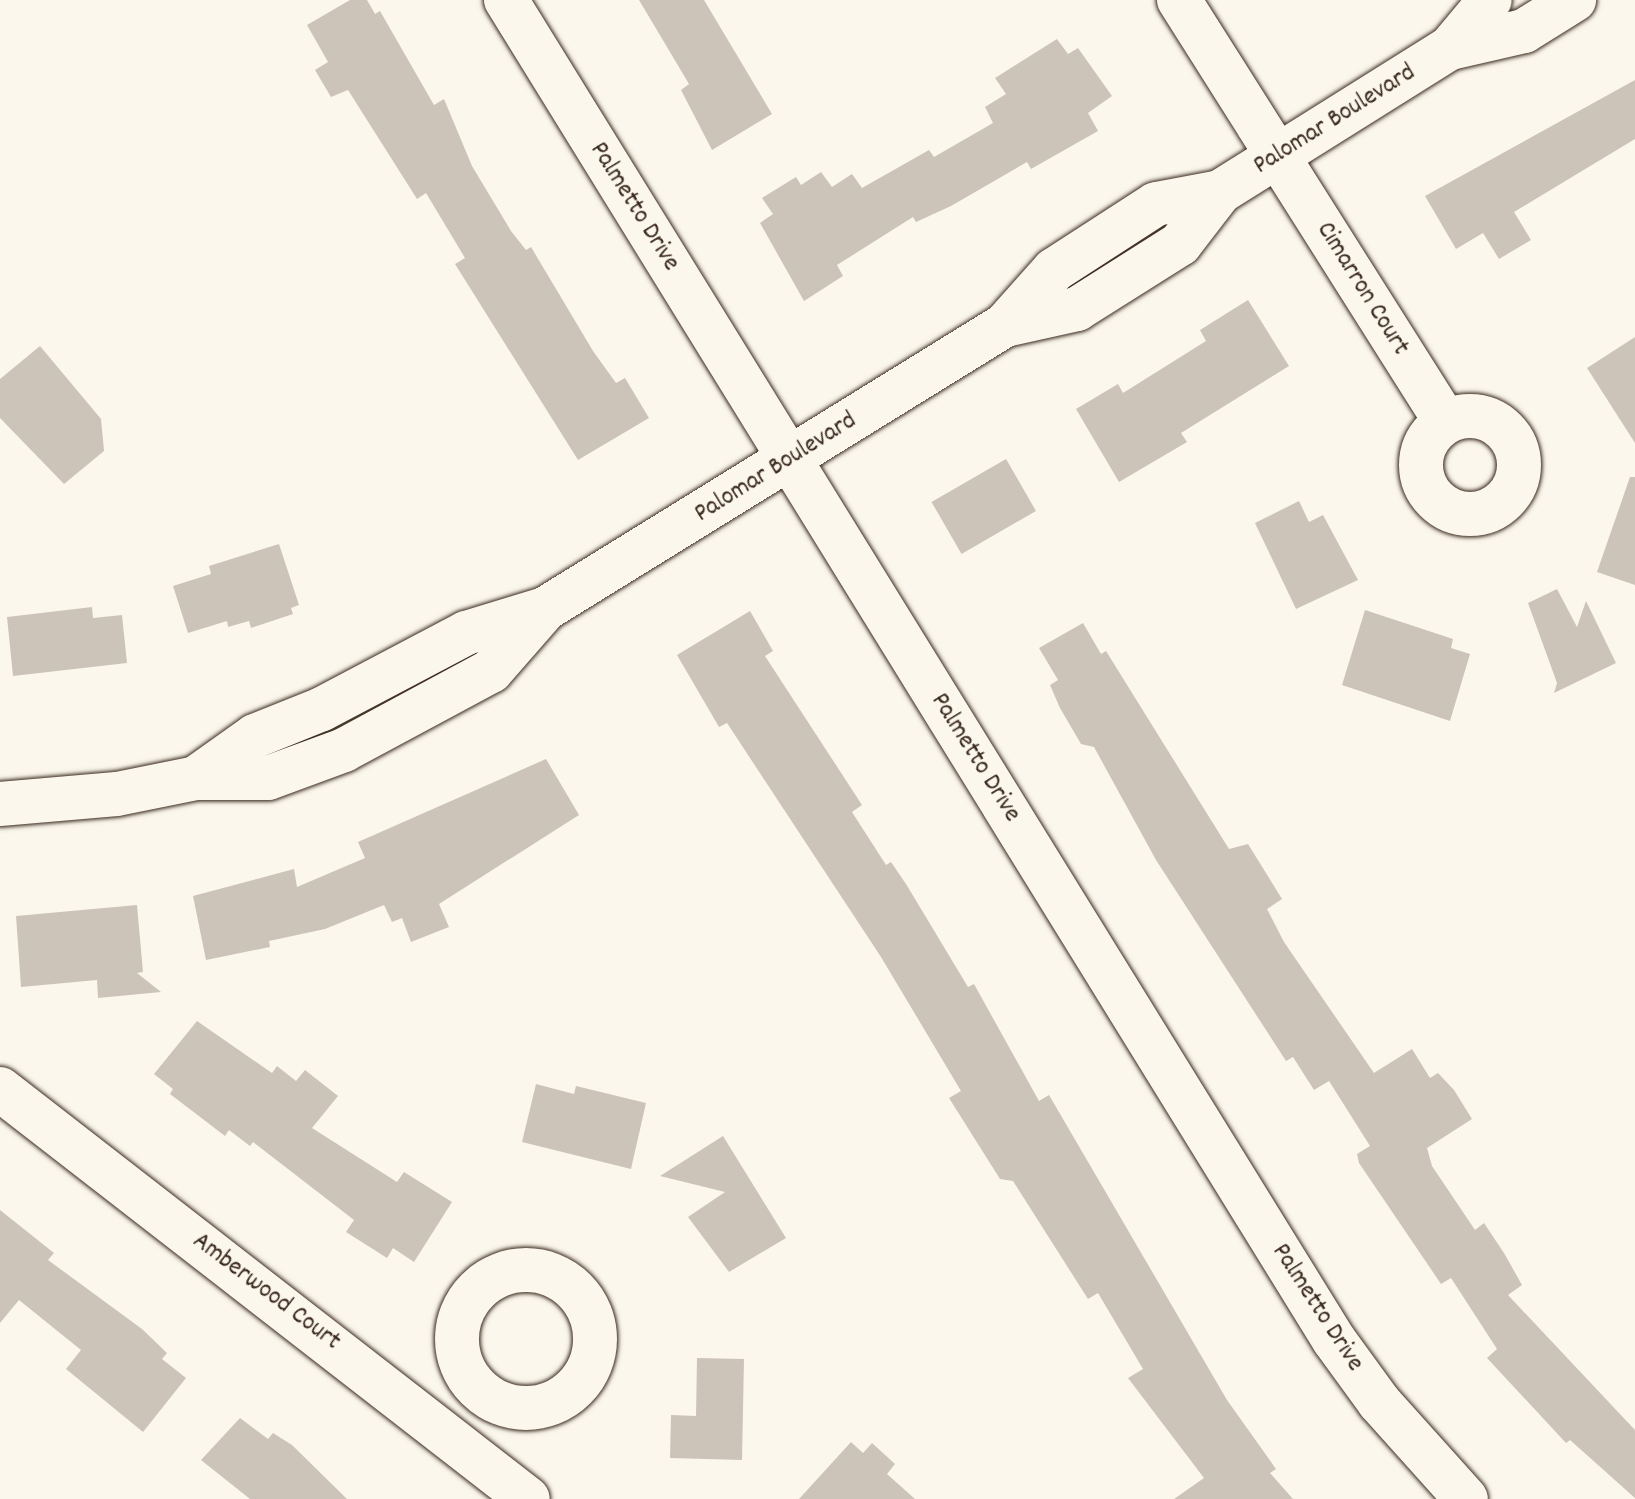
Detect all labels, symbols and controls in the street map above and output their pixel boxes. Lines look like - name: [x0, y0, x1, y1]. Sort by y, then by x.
- street label: Palomar Boulevard: [1248, 58, 1422, 182]
- street label: Palmetto Drive: [582, 137, 686, 277]
- street label: Cimarron Court: [1309, 217, 1415, 361]
- street label: Palomar Boulevard: [689, 406, 863, 530]
- street label: Palmetto Drive: [923, 688, 1027, 828]
- street label: Amberwood Court: [186, 1226, 346, 1358]
- street label: Palmetto Drive: [1264, 1238, 1370, 1378]

